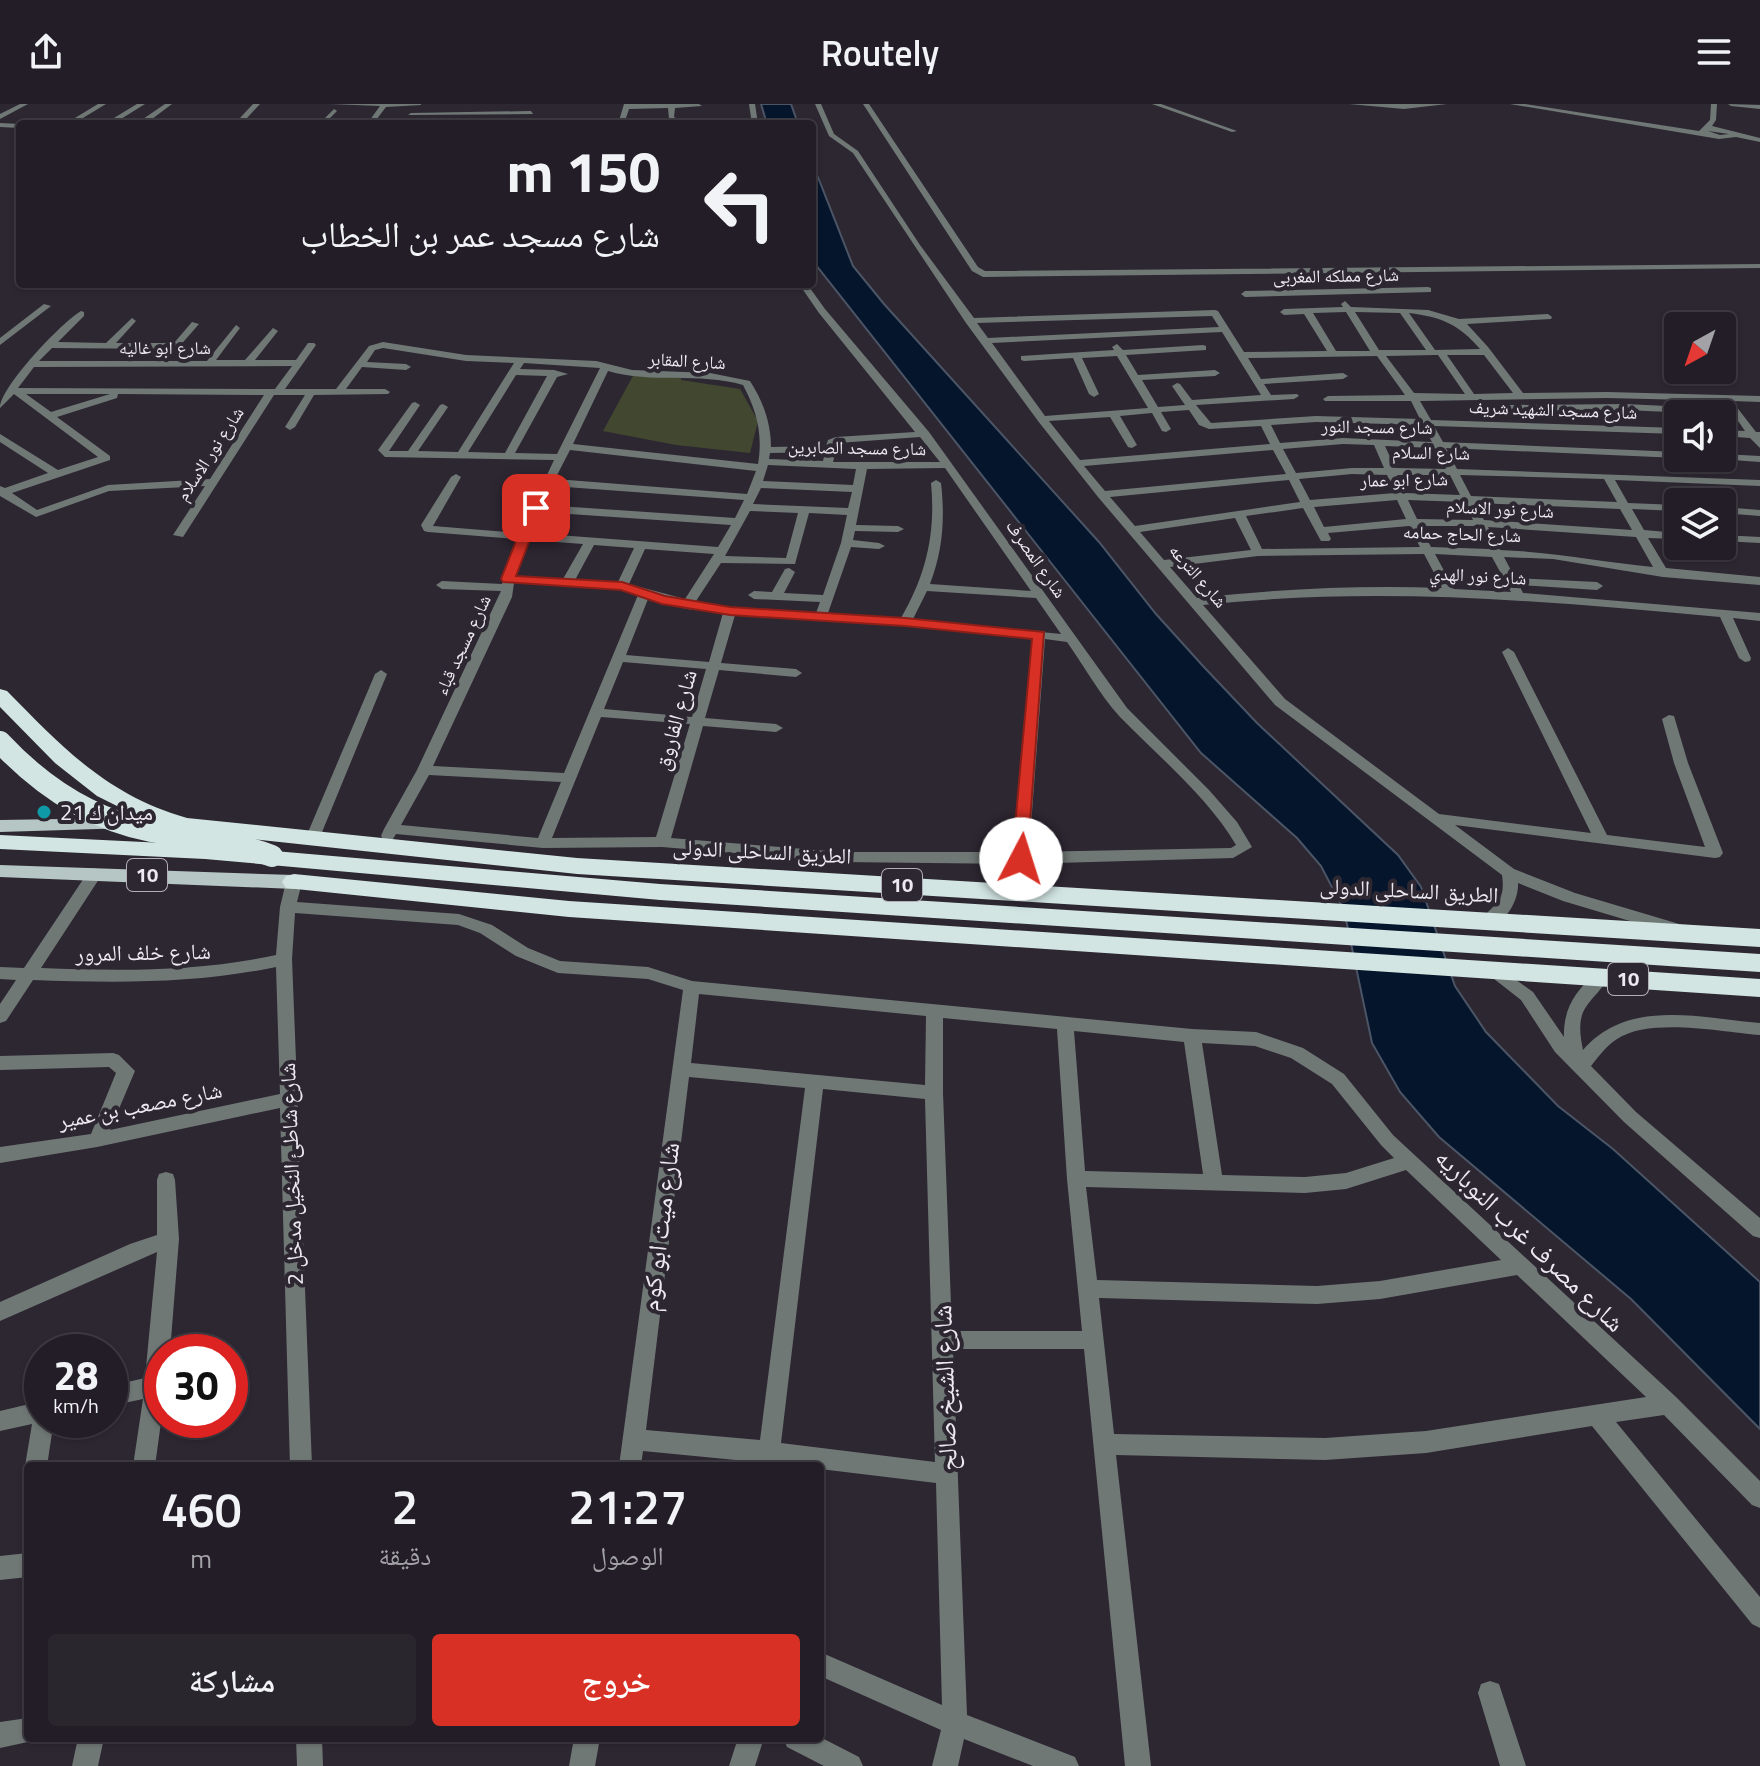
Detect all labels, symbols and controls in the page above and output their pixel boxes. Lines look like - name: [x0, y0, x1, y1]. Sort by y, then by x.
- text: Routely: [821, 25, 939, 80]
- icon: share: [24, 30, 68, 74]
- icon: menu: [1692, 30, 1736, 74]
- text: 150 m: [507, 129, 660, 214]
- icon: left: [688, 152, 792, 256]
- text: شارع مسجد عمر بن الخطاب: [300, 206, 660, 261]
- street label: شارع مملكه المغربى: [1273, 261, 1399, 290]
- north arrow: [1664, 312, 1736, 384]
- map controls: [1664, 312, 1736, 560]
- street label: شارع ابو غاليه: [119, 334, 211, 361]
- street label: شارع المقابر: [647, 345, 726, 376]
- street label: شارع مسجد الشهيد شريف: [1468, 393, 1638, 426]
- button: sound: [1664, 400, 1736, 472]
- street label: شارع نور الاسلام: [169, 401, 250, 506]
- street label: شارع مسجد النور: [1320, 412, 1433, 441]
- street label: شارع مسجد الصابرين: [788, 433, 926, 462]
- street label: شارع السلام: [1392, 438, 1470, 467]
- street label: شارع ابو عمار: [1359, 465, 1448, 494]
- pin: [502, 474, 570, 542]
- icon: arrive: [514, 486, 558, 530]
- button: layers: [1664, 488, 1736, 560]
- street label: شارع نور الاسلام: [1446, 492, 1555, 525]
- street label: شارع المصرف: [999, 514, 1073, 603]
- street label: شارع الحاج حمامه: [1403, 518, 1521, 549]
- street label: شارع الترعه: [1163, 538, 1234, 614]
- street label: شارع نور الهدي: [1429, 559, 1527, 593]
- street label: شارع مسجد قباء: [427, 590, 498, 699]
- street label: شارع الفاروق: [644, 665, 706, 775]
- place label: ميدان ك 21: [60, 795, 153, 829]
- marker: ميدان ك 21: [35, 803, 53, 821]
- position arrow: [979, 817, 1063, 901]
- street label: الطريق الساحلى الدولى: [672, 829, 852, 873]
- road number: 10: [127, 859, 167, 891]
- street label: الطريق الساحلى الدولى: [1319, 868, 1499, 912]
- road number: 10: [882, 869, 922, 901]
- street label: شارع خلف المرور: [74, 934, 211, 970]
- road number: 10: [1608, 963, 1648, 995]
- street label: شارع شاطئ النخيل مدخل 2: [270, 1062, 312, 1286]
- street label: شارع مصعب بن عمير: [54, 1072, 225, 1138]
- street label: شارع مصرف غرب النوباريه: [1427, 1138, 1634, 1341]
- street label: شارع ميت ابو كوم: [630, 1140, 689, 1314]
- street label: شارع الشيخ صالح: [922, 1304, 967, 1472]
- speed limit sign: 30: [144, 1334, 248, 1438]
- text: 28: [54, 1345, 98, 1406]
- text: km/h: [53, 1390, 99, 1421]
- text: 2: [391, 1470, 418, 1543]
- text: 21:27: [568, 1470, 687, 1543]
- text: 460: [161, 1473, 242, 1546]
- text: دقيقة: [378, 1536, 431, 1575]
- text: الوصول: [592, 1536, 664, 1575]
- text: m: [190, 1539, 212, 1578]
- button: مشاركة: [48, 1634, 416, 1726]
- button: خروج: [432, 1634, 800, 1726]

